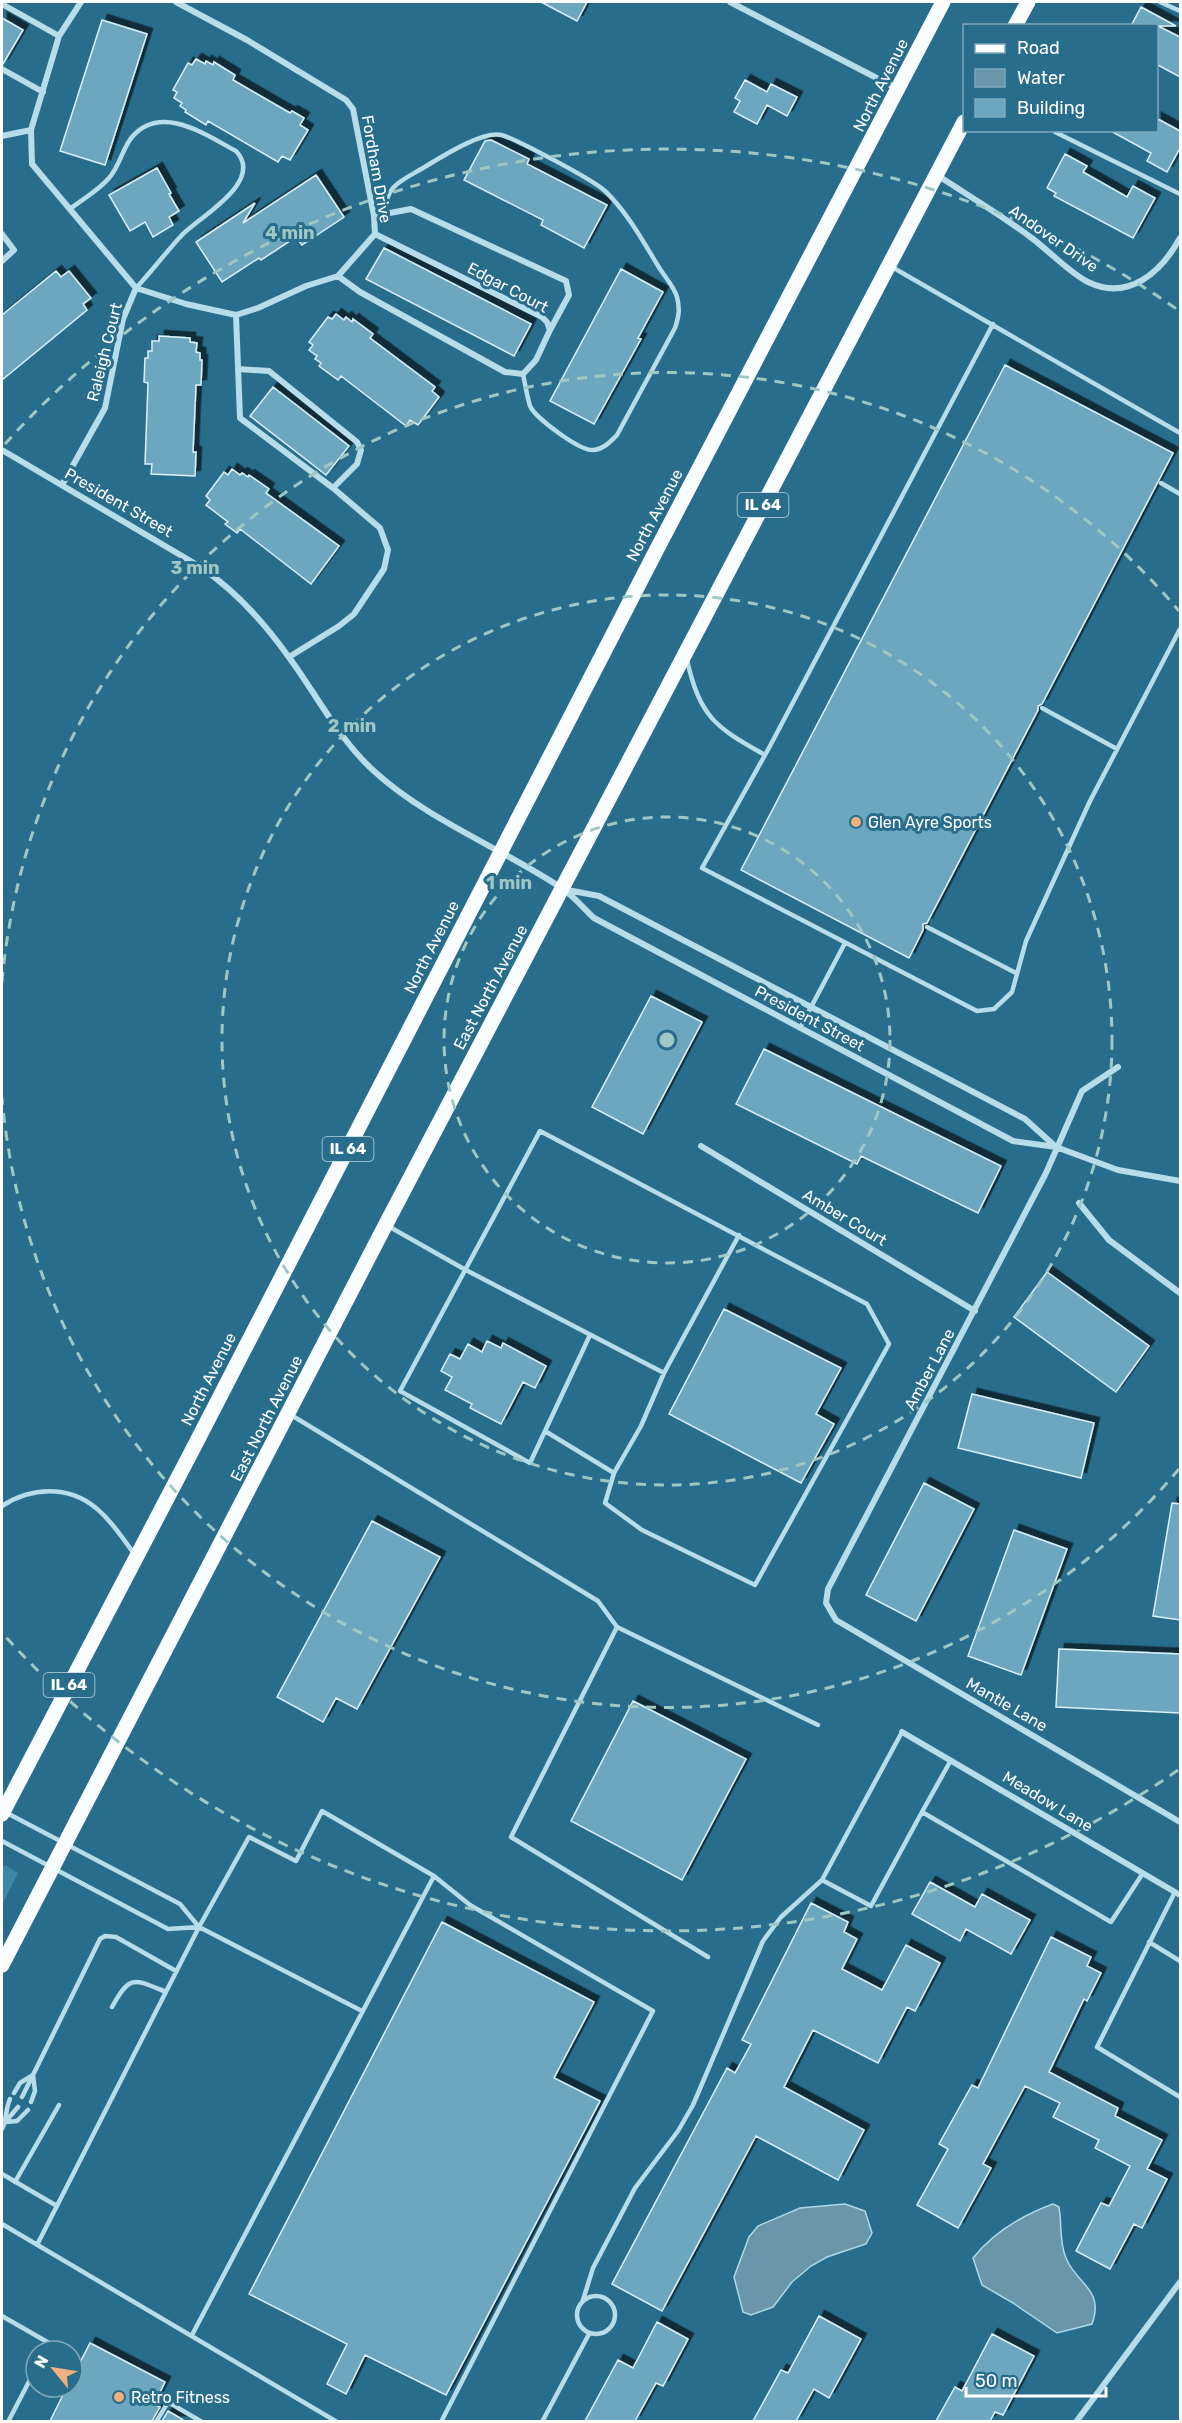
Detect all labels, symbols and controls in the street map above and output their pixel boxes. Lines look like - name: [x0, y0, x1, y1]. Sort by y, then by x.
- legend: [963, 24, 1158, 132]
- street label: North Avenue: [849, 35, 912, 135]
- text: Road: [1017, 37, 1060, 59]
- text: Water: [1017, 67, 1065, 89]
- text: Building: [1017, 97, 1085, 119]
- street label: Fordham Drive: [358, 114, 395, 224]
- street label: Andover Drive: [1005, 201, 1102, 276]
- text: 4 min: [265, 222, 315, 244]
- street label: Edgar Court: [464, 258, 552, 317]
- street label: Raleigh Court: [83, 301, 126, 403]
- street label: President Street: [61, 464, 176, 541]
- street label: North Avenue: [622, 466, 687, 565]
- road number: IL 64: [738, 493, 789, 517]
- text: 3 min: [171, 557, 219, 579]
- text: 2 min: [328, 715, 376, 737]
- place label: Glen Ayre Sports: [868, 813, 992, 832]
- marker: Glen Ayre Sports: [849, 815, 863, 829]
- text: 1 min: [486, 872, 532, 894]
- street label: North Avenue: [400, 897, 463, 997]
- street label: East North Avenue: [449, 921, 531, 1053]
- street label: President Street: [752, 981, 868, 1055]
- centre of rings: [657, 1030, 677, 1050]
- road number: IL 64: [322, 1137, 374, 1161]
- street label: Amber Court: [799, 1185, 890, 1250]
- street label: Amber Lane: [900, 1325, 959, 1413]
- street label: North Avenue: [177, 1329, 240, 1429]
- street label: East North Avenue: [226, 1352, 306, 1484]
- road number: IL 64: [44, 1673, 94, 1697]
- street label: Mantle Lane: [963, 1674, 1051, 1735]
- street label: Meadow Lane: [999, 1767, 1096, 1836]
- north arrow: [24, 2339, 84, 2399]
- text: N: [30, 2352, 53, 2371]
- scale bar: [966, 2360, 1106, 2398]
- text: 50 m: [975, 2370, 1018, 2392]
- place label: Retro Fitness: [131, 2388, 230, 2407]
- marker: Retro Fitness: [112, 2390, 126, 2404]

